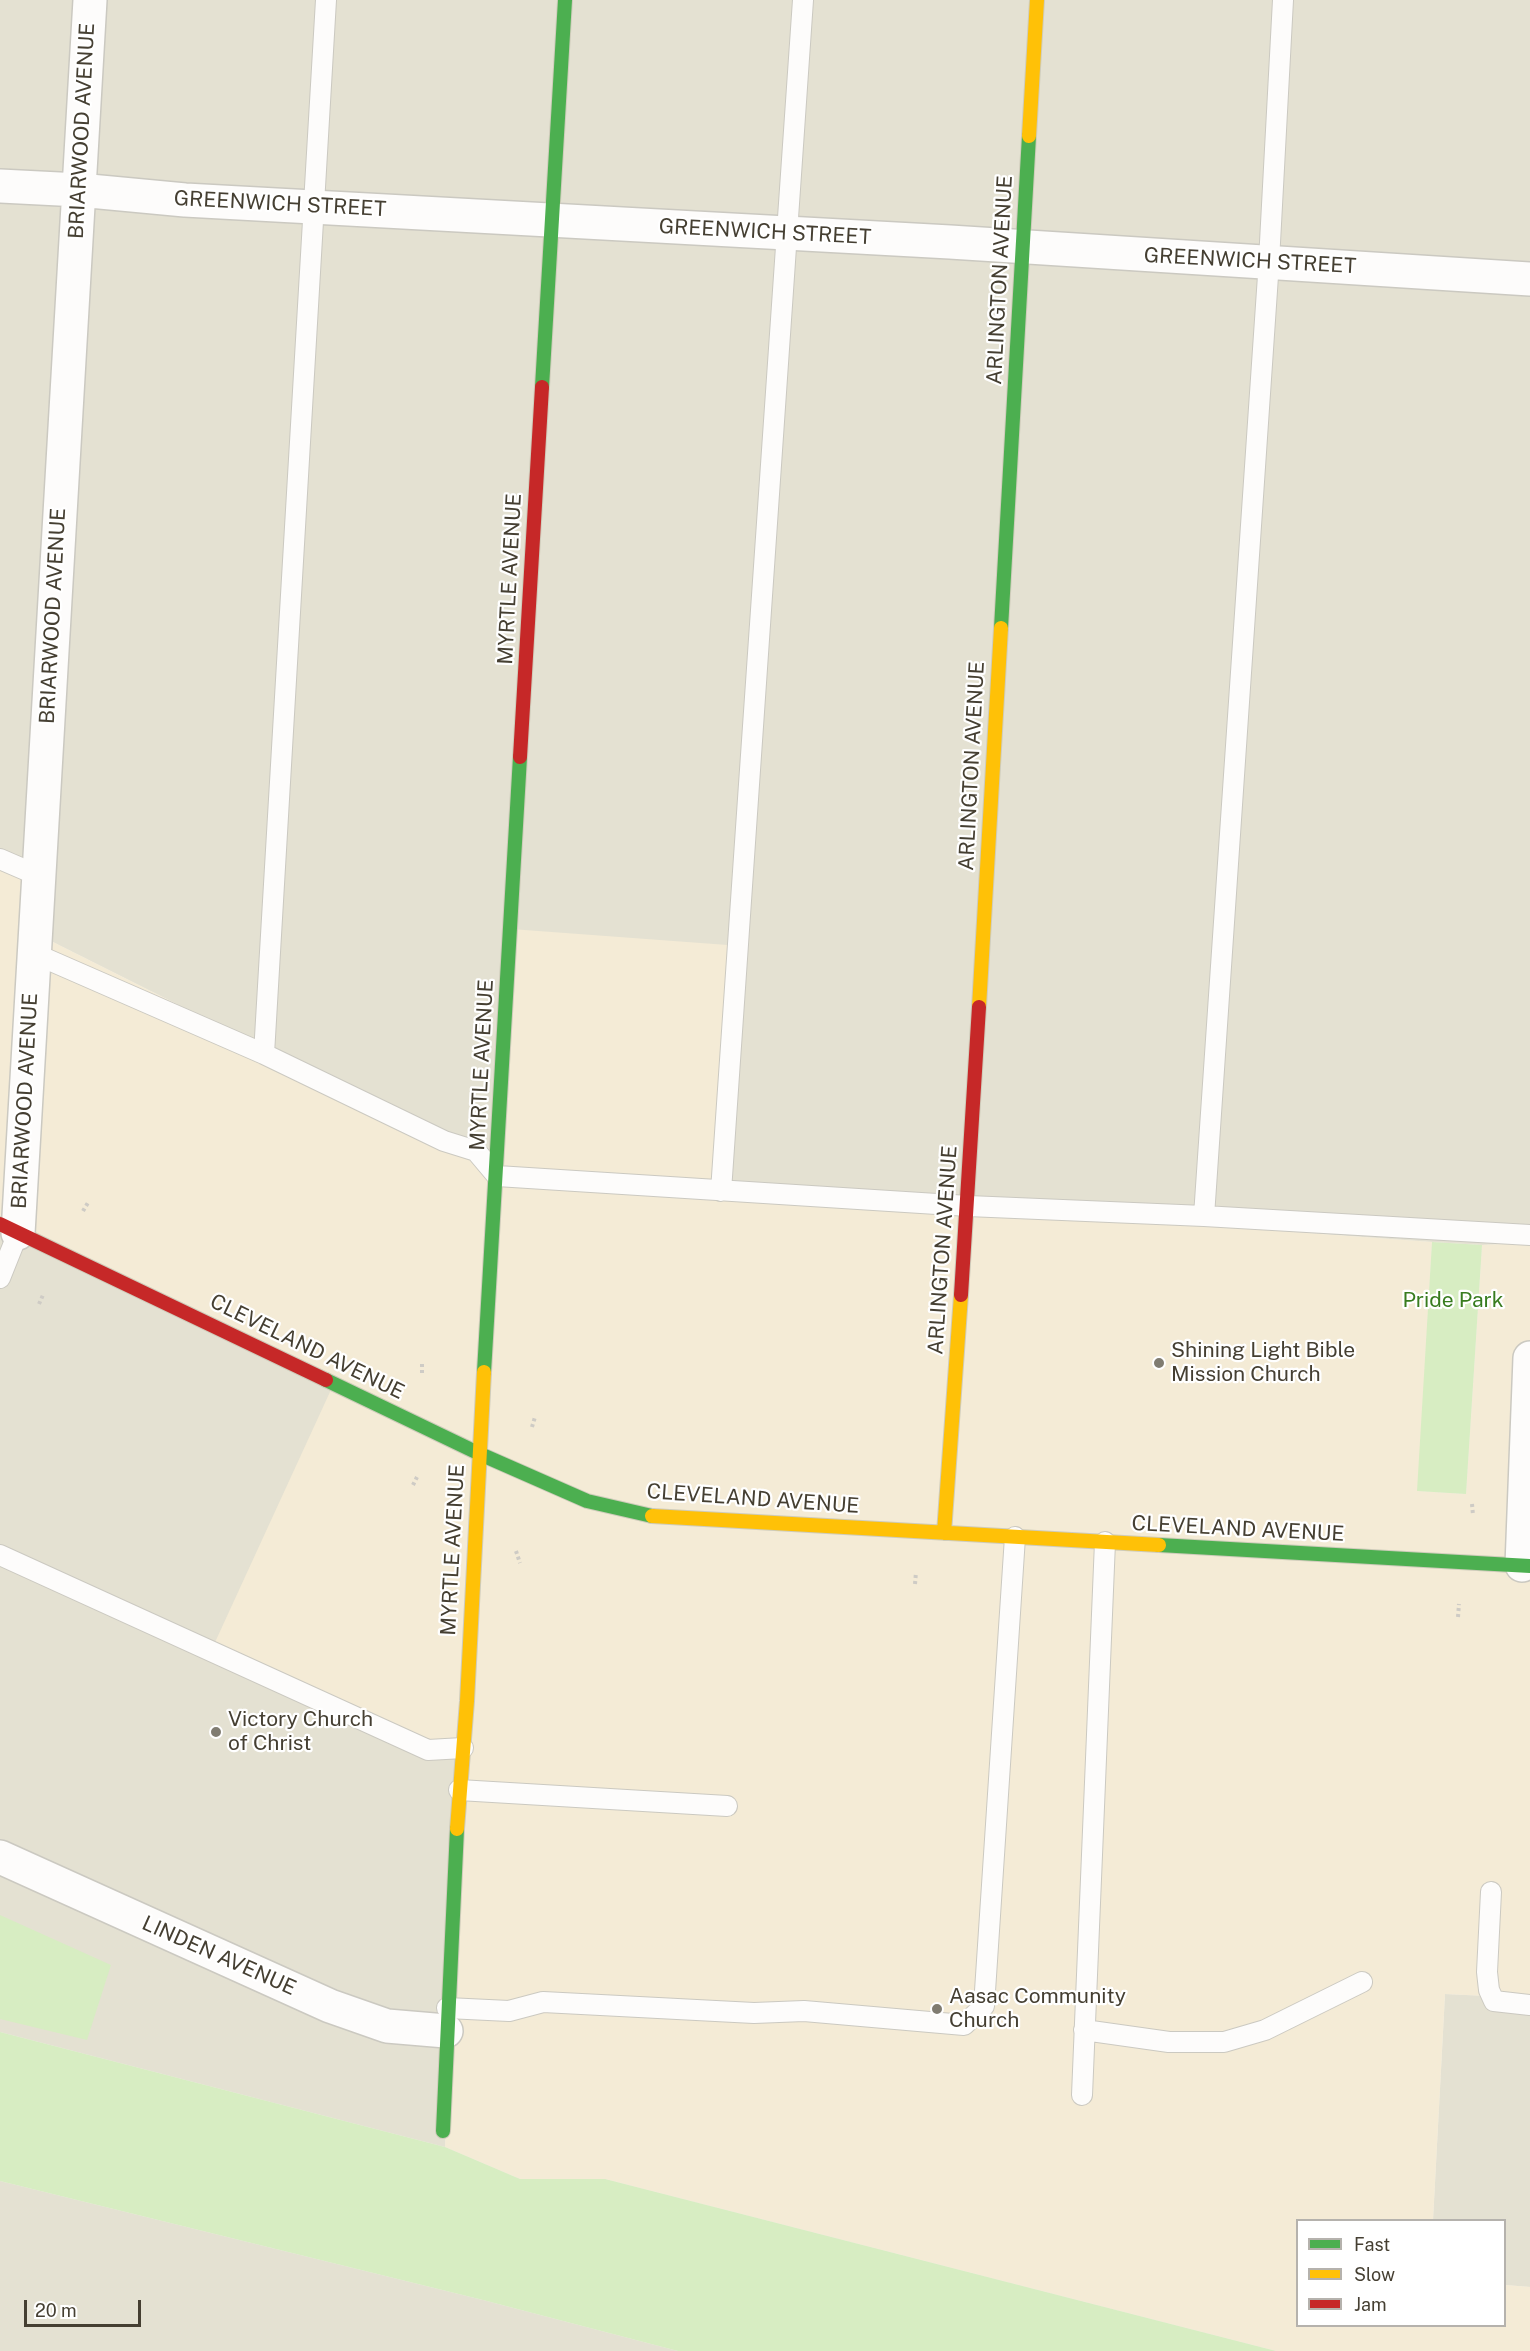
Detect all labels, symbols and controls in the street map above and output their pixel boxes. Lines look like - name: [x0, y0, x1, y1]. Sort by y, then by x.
- street label: BRIARWOOD AVENUE: [64, 22, 100, 240]
- street label: ARLINGTON AVENUE: [982, 175, 1018, 385]
- street label: GREENWICH STREET: [173, 186, 387, 222]
- street label: GREENWICH STREET: [658, 214, 872, 250]
- street label: GREENWICH STREET: [1143, 243, 1357, 279]
- street label: MYRTLE AVENUE: [493, 493, 527, 665]
- street label: BRIARWOOD AVENUE: [35, 507, 71, 725]
- street label: ARLINGTON AVENUE: [954, 661, 990, 871]
- street label: MYRTLE AVENUE: [465, 979, 499, 1151]
- street label: BRIARWOOD AVENUE: [7, 992, 43, 1210]
- street label: ARLINGTON AVENUE: [923, 1145, 963, 1355]
- park label: Pride Park: [1402, 1288, 1504, 1314]
- street label: CLEVELAND AVENUE: [206, 1289, 408, 1405]
- place label: Shining Light Bible Mission Church: [1171, 1338, 1355, 1388]
- marker: Shining Light Bible Mission Church: [1152, 1356, 1166, 1370]
- street label: MYRTLE AVENUE: [436, 1464, 470, 1636]
- street label: CLEVELAND AVENUE: [646, 1479, 860, 1519]
- street label: CLEVELAND AVENUE: [1131, 1511, 1345, 1547]
- place label: Victory Church of Christ: [228, 1707, 373, 1757]
- marker: Victory Church of Christ: [209, 1725, 223, 1739]
- street label: LINDEN AVENUE: [138, 1911, 300, 2001]
- place label: Aasac Community Church: [949, 1984, 1126, 2034]
- marker: Aasac Community Church: [930, 2002, 944, 2016]
- legend: [1296, 2219, 1506, 2327]
- text: Fast: [1354, 2234, 1390, 2255]
- text: Slow: [1354, 2264, 1395, 2285]
- scale bar: [27, 2288, 144, 2326]
- text: Jam: [1354, 2294, 1387, 2315]
- text: 20 m: [35, 2300, 77, 2321]

